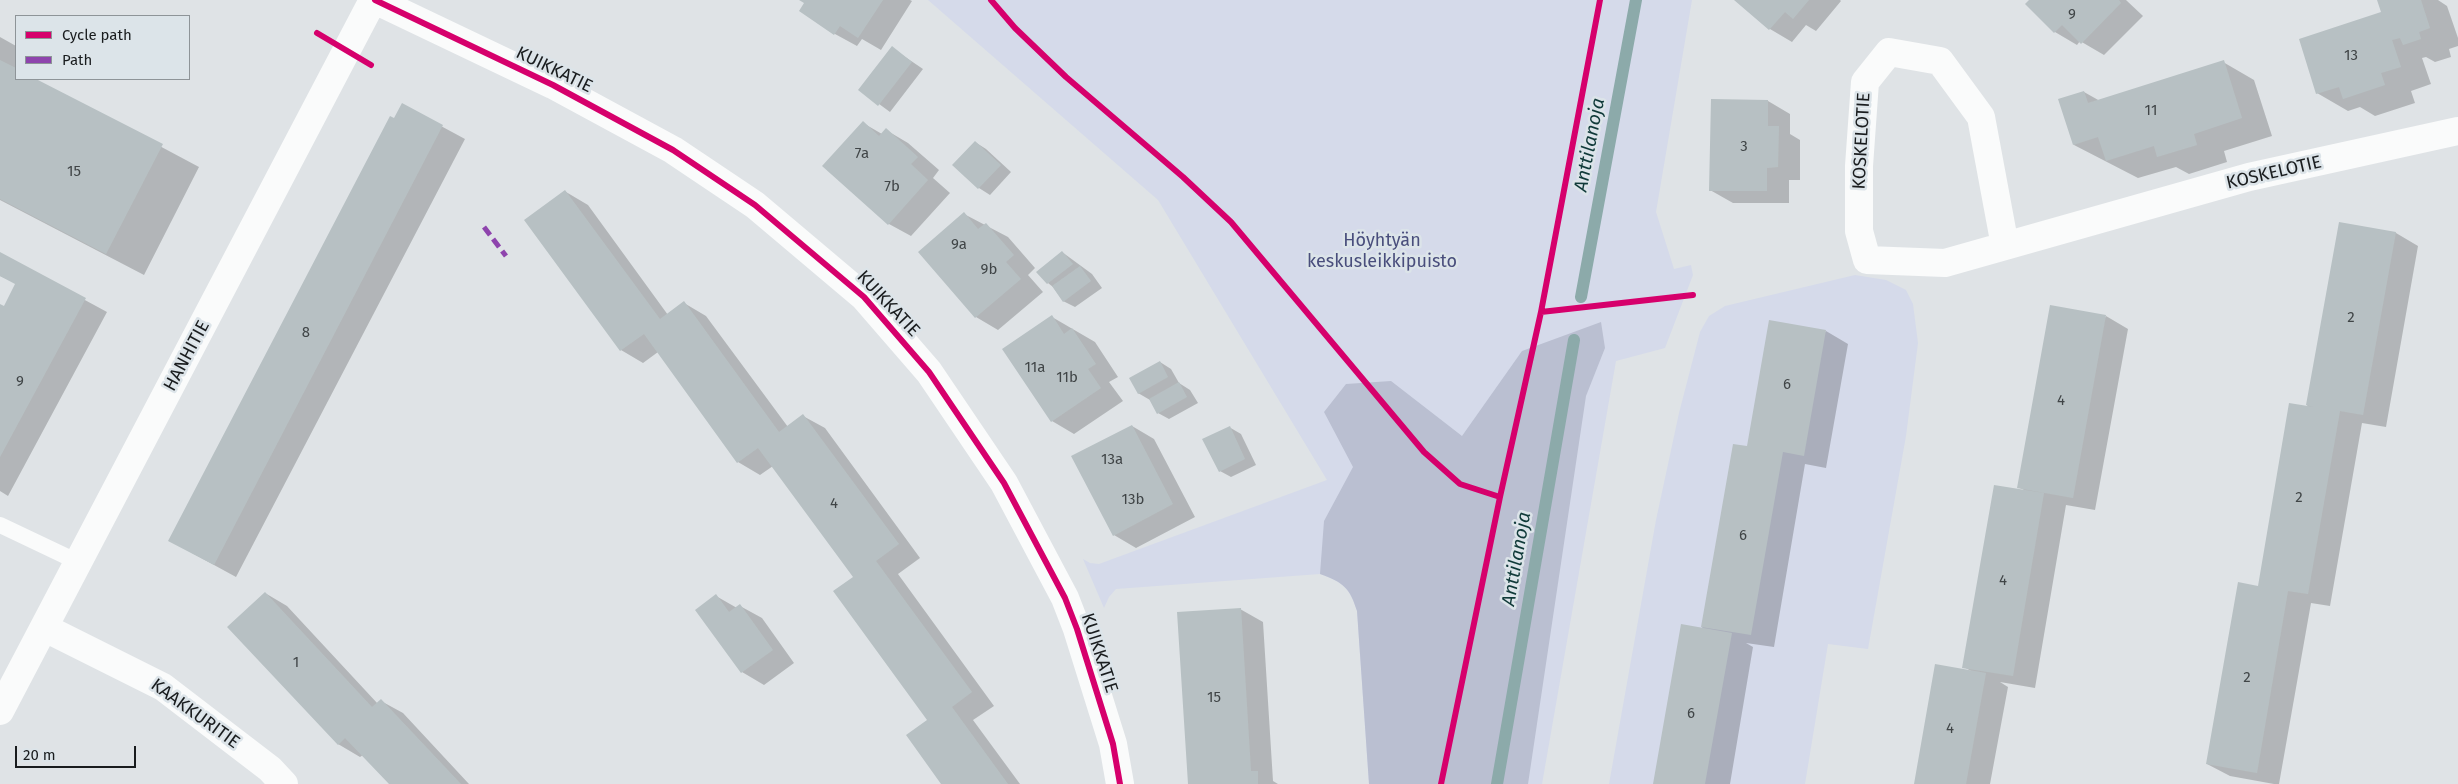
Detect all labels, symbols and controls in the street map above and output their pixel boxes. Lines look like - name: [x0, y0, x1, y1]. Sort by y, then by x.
- house number: 9: [2068, 6, 2076, 24]
- legend: [15, 15, 190, 80]
- text: Cycle path: [62, 26, 132, 44]
- street label: KUIKKATIE: [512, 42, 596, 98]
- house number: 13: [2344, 47, 2358, 65]
- text: Path: [62, 51, 92, 69]
- street label: KOSKELOTIE: [1849, 92, 1875, 190]
- water label: Anttilanoja: [1570, 96, 1610, 194]
- house number: 11: [2145, 102, 2157, 120]
- house number: 3: [1740, 138, 1748, 156]
- house number: 7a: [855, 145, 869, 163]
- street label: KOSKELOTIE: [2224, 152, 2324, 194]
- house number: 15: [67, 163, 81, 181]
- house number: 7b: [884, 178, 900, 196]
- park label: Höyhtyän keskusleikkipuisto: [1307, 230, 1457, 272]
- house number: 9a: [951, 236, 967, 254]
- house number: 9b: [981, 261, 997, 279]
- street label: KUIKKATIE: [852, 266, 924, 342]
- house number: 2: [2347, 309, 2355, 327]
- street label: HANHITIE: [159, 317, 215, 395]
- house number: 8: [302, 324, 310, 342]
- house number: 11a: [1025, 359, 1045, 377]
- house number: 11b: [1056, 369, 1078, 387]
- house number: 9: [16, 373, 24, 391]
- house number: 6: [1783, 376, 1791, 394]
- house number: 4: [2057, 392, 2065, 410]
- house number: 13a: [1101, 451, 1123, 469]
- house number: 2: [2295, 489, 2303, 507]
- house number: 13b: [1122, 491, 1144, 509]
- house number: 4: [830, 495, 838, 513]
- water label: Anttilanoja: [1498, 510, 1536, 608]
- house number: 6: [1739, 527, 1747, 545]
- house number: 4: [1999, 572, 2007, 590]
- street label: KUIKKATIE: [1076, 610, 1122, 696]
- house number: 1: [293, 654, 299, 672]
- house number: 2: [2243, 669, 2251, 687]
- street label: KAAKKURITIE: [146, 675, 244, 753]
- house number: 15: [1207, 689, 1221, 707]
- house number: 6: [1687, 705, 1695, 723]
- house number: 4: [1946, 720, 1954, 738]
- scale bar: [18, 736, 139, 768]
- text: 20 m: [23, 746, 56, 764]

